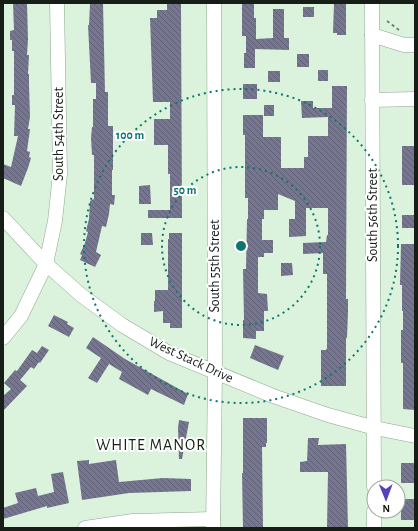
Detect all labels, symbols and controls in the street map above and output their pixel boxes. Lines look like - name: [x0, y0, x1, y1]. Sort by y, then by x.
- street label: South 54th Street: [52, 86, 66, 181]
- text: 100 m: [116, 129, 144, 141]
- street label: South 56th Street: [366, 168, 380, 262]
- text: 50 m: [174, 184, 197, 196]
- street label: South 55th Street: [208, 219, 222, 313]
- centre of rings: [234, 239, 248, 253]
- street label: West Stack Drive: [147, 334, 235, 386]
- district label: WHITE MANOR: [96, 437, 206, 453]
- north arrow: [366, 479, 406, 519]
- text: N: [382, 503, 390, 514]

